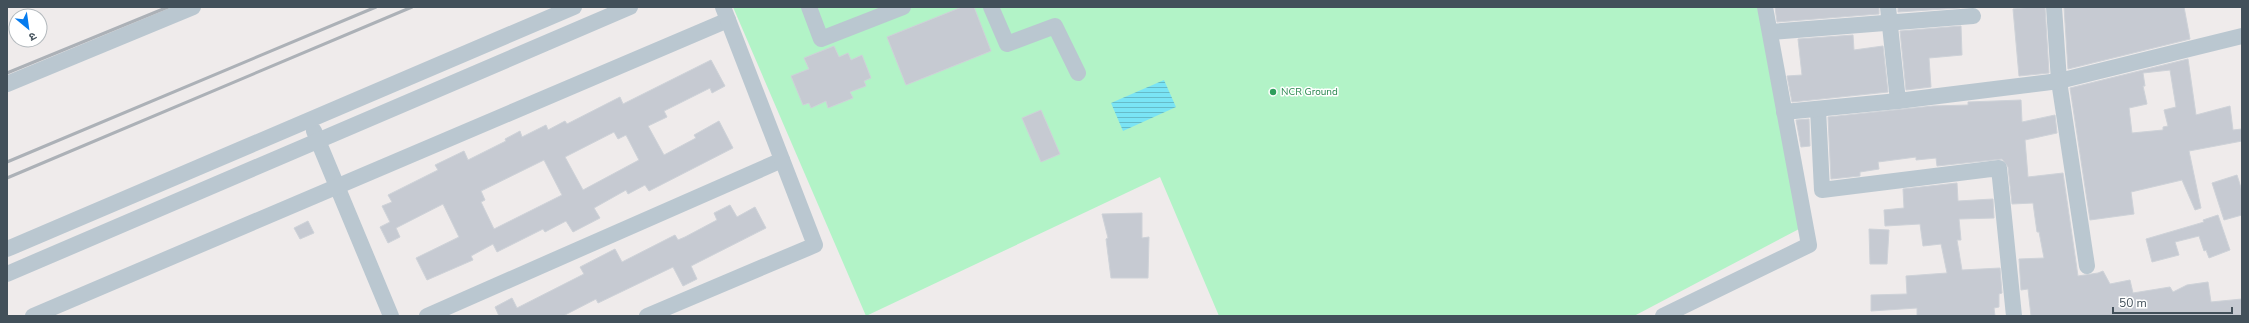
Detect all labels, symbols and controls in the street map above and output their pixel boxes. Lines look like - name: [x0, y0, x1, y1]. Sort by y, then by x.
- north arrow: [8, 8, 48, 48]
- text: उ: [26, 28, 39, 45]
- place label: NCR Ground: [1281, 85, 1338, 99]
- marker: NCR Ground: [1268, 87, 1278, 97]
- scale bar: [2113, 289, 2232, 315]
- text: 50 m: [2119, 295, 2147, 311]

